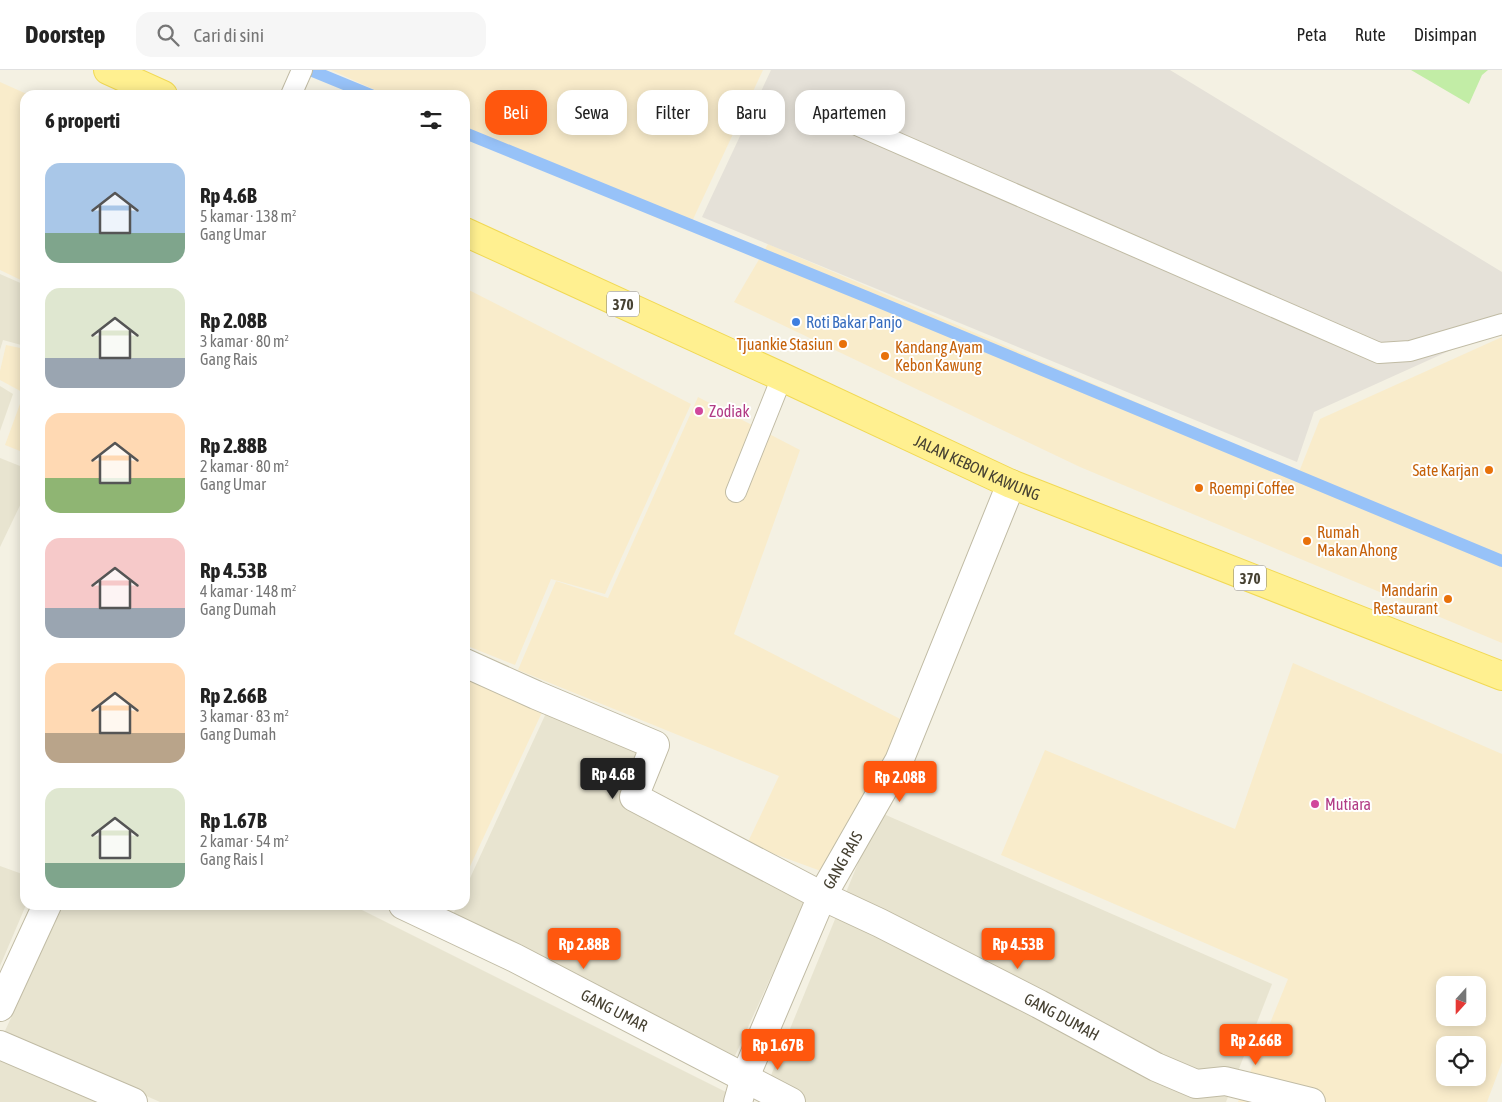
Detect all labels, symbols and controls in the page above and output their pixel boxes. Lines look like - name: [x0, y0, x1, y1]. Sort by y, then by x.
- search box: [136, 12, 486, 57]
- text: Doorstep: [25, 21, 106, 48]
- icon: search: [154, 21, 182, 49]
- text: Cari di sini: [194, 24, 264, 46]
- text: Peta: [1296, 24, 1327, 45]
- text: Rute: [1355, 24, 1386, 45]
- text: Disimpan: [1414, 24, 1477, 45]
- chip: Beli: [485, 90, 547, 135]
- chip: Sewa: [557, 90, 627, 135]
- chip: Filter: [637, 90, 708, 135]
- chip: Baru: [718, 90, 785, 135]
- chip: Apartemen: [795, 90, 905, 135]
- icon: filters: [417, 106, 445, 134]
- text: 6 properti: [45, 108, 120, 132]
- icon: home: [85, 183, 145, 243]
- text: Rp 4.6B: [200, 183, 257, 207]
- text: 5 kamar · 138 m²: [200, 207, 296, 225]
- text: Gang Umar: [200, 225, 266, 243]
- road number: 370: [607, 292, 639, 316]
- icon: home: [85, 308, 145, 368]
- text: Rp 2.08B: [200, 308, 267, 332]
- place label: Roti Bakar Panjo: [806, 313, 902, 332]
- marker: Roti Bakar Panjo: [790, 316, 802, 328]
- text: 3 kamar · 80 m²: [200, 332, 289, 350]
- place label: Tjuankie Stasiun: [736, 335, 833, 354]
- marker: Tjuankie Stasiun: [837, 338, 849, 350]
- place label: Kandang Ayam Kebon Kawung: [895, 338, 983, 375]
- text: Gang Rais: [200, 350, 258, 368]
- marker: Kandang Ayam Kebon Kawung: [879, 350, 891, 362]
- place label: Zodiak: [709, 402, 749, 420]
- marker: Zodiak: [693, 405, 705, 417]
- street label: JALAN KEBON KAWUNG: [912, 431, 1043, 504]
- icon: home: [85, 433, 145, 493]
- text: Rp 2.88B: [200, 433, 267, 457]
- text: 2 kamar · 80 m²: [200, 457, 289, 475]
- place label: Sate Karjan: [1412, 461, 1479, 480]
- marker: Sate Karjan: [1483, 464, 1495, 476]
- text: Gang Umar: [200, 475, 266, 493]
- place label: Roempi Coffee: [1209, 479, 1295, 498]
- marker: Roempi Coffee: [1193, 482, 1205, 494]
- place label: Rumah Makan Ahong: [1317, 523, 1397, 560]
- marker: Rumah Makan Ahong: [1301, 535, 1313, 547]
- icon: home: [85, 558, 145, 618]
- text: Rp 4.53B: [200, 558, 267, 582]
- road number: 370: [1234, 566, 1266, 590]
- place label: Mandarin Restaurant: [1373, 581, 1438, 617]
- text: 4 kamar · 148 m²: [200, 582, 296, 600]
- marker: Mandarin Restaurant: [1442, 593, 1454, 605]
- text: Gang Dumah: [200, 600, 276, 618]
- icon: home: [85, 683, 145, 743]
- text: Rp 2.66B: [200, 683, 267, 707]
- text: 3 kamar · 83 m²: [200, 707, 289, 725]
- text: Gang Dumah: [200, 725, 276, 743]
- pin: Rp 4.6B: [567, 758, 659, 800]
- pin: Rp 2.08B: [848, 760, 952, 803]
- text: Rp 4.6B: [591, 765, 635, 783]
- text: Rp 2.08B: [875, 768, 925, 786]
- place label: Mutiara: [1325, 795, 1371, 813]
- marker: Mutiara: [1309, 798, 1321, 810]
- icon: home: [85, 808, 145, 868]
- text: Rp 1.67B: [200, 808, 267, 832]
- street label: GANG RAIS: [819, 828, 866, 892]
- text: 2 kamar · 54 m²: [200, 832, 289, 850]
- text: Gang Rais I: [200, 850, 264, 868]
- pin: Rp 2.88B: [532, 928, 636, 970]
- pin: Rp 4.53B: [966, 928, 1070, 970]
- text: Rp 2.88B: [559, 935, 609, 953]
- text: Rp 4.53B: [993, 935, 1043, 953]
- north arrow: [1436, 976, 1486, 1026]
- map controls: [1436, 976, 1486, 1086]
- street label: GANG UMAR: [578, 985, 651, 1035]
- street label: GANG DUMAH: [1021, 989, 1103, 1044]
- pin: Rp 2.66B: [1204, 1024, 1308, 1066]
- pin: Rp 1.67B: [726, 1028, 830, 1071]
- text: Rp 2.66B: [1231, 1031, 1281, 1049]
- text: Rp 1.67B: [753, 1036, 803, 1054]
- button: locate: [1436, 1036, 1486, 1086]

